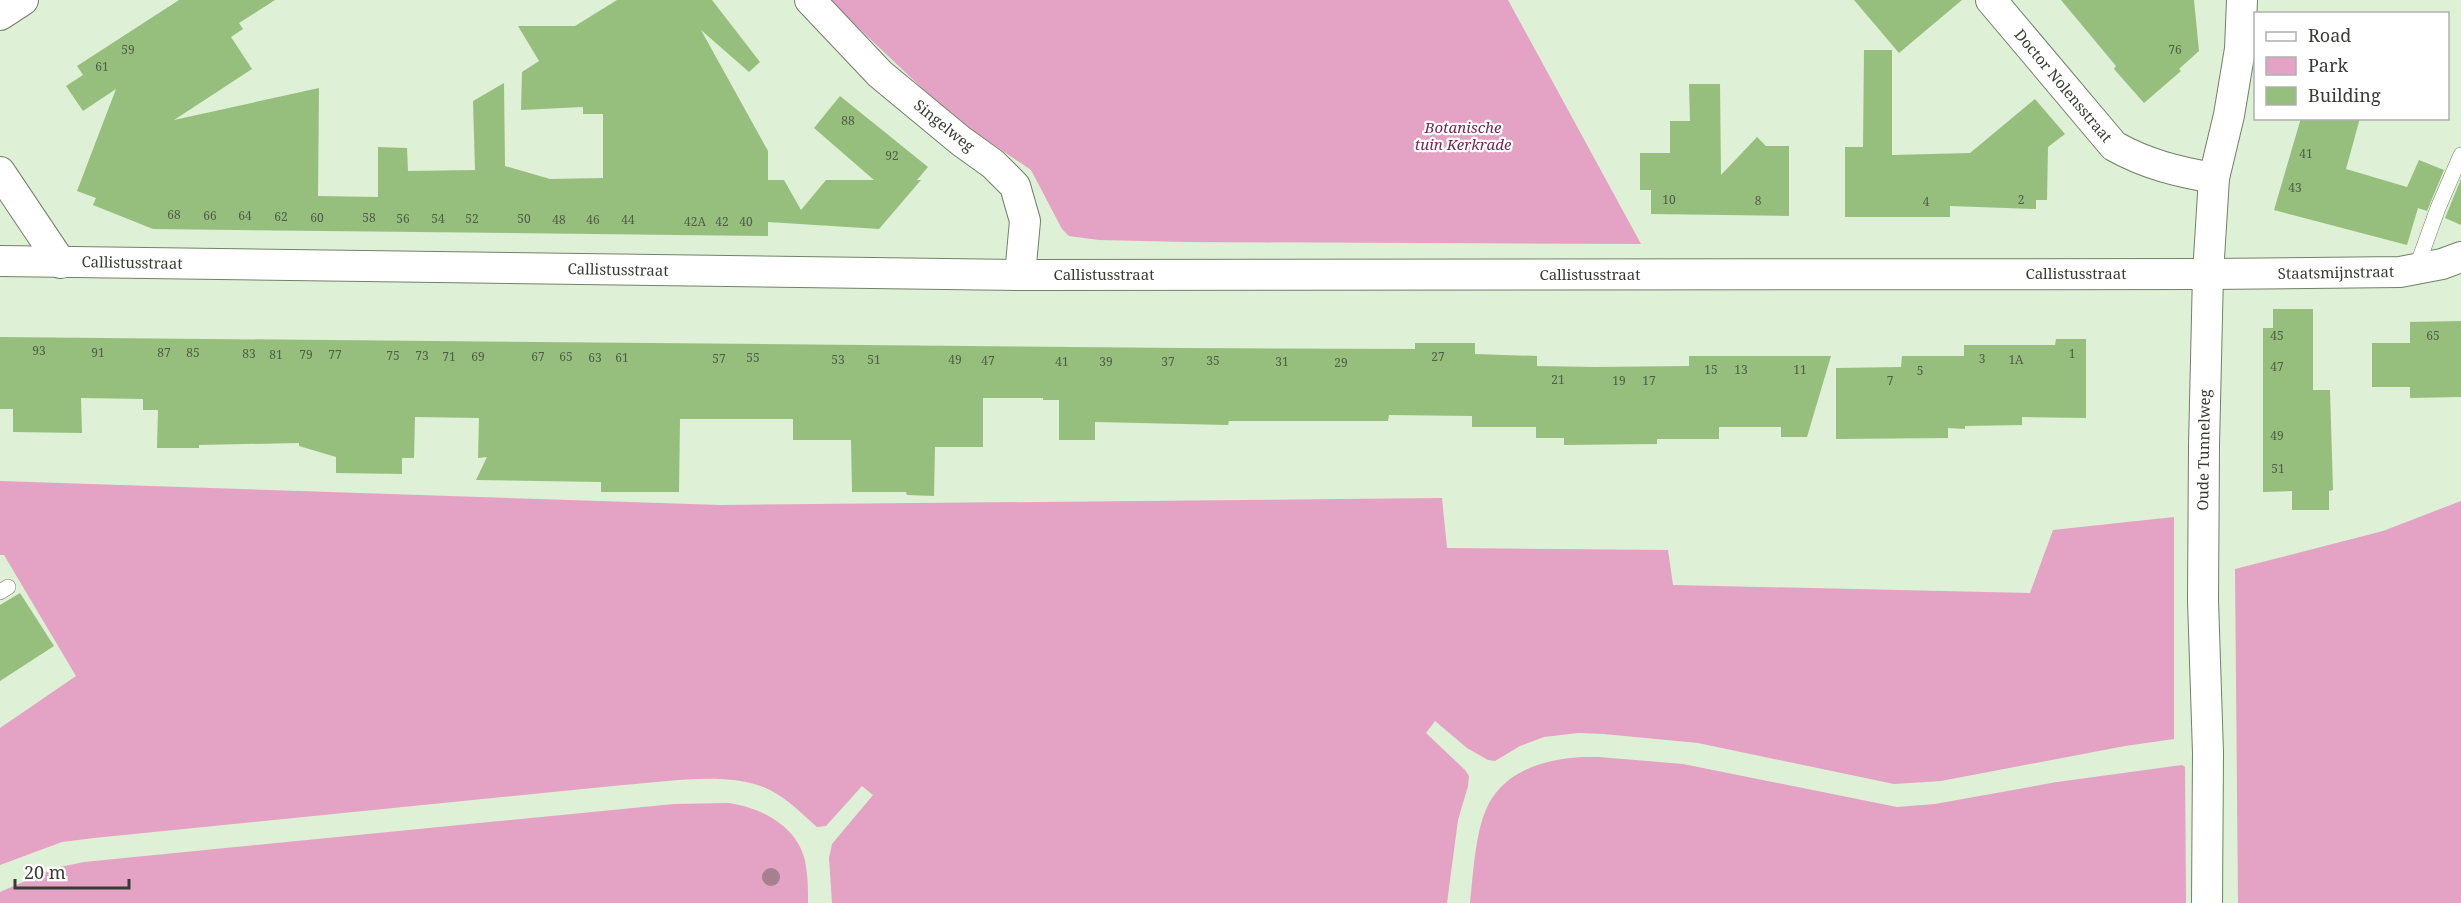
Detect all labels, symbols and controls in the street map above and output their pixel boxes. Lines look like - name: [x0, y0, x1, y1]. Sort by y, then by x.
- legend: [2254, 12, 2449, 120]
- text: Road: [2308, 23, 2351, 47]
- street label: Doctor Nolensstraat: [2010, 25, 2117, 146]
- house number: 59: [121, 41, 135, 58]
- house number: 76: [2168, 41, 2182, 58]
- text: Park: [2308, 53, 2348, 77]
- house number: 61: [95, 58, 109, 75]
- text: Building: [2308, 83, 2381, 107]
- street label: Singelweg: [910, 95, 979, 156]
- house number: 88: [841, 112, 855, 129]
- park label: Botanische tuin Kerkrade: [1415, 117, 1512, 154]
- house number: 41: [2299, 145, 2313, 162]
- house number: 92: [885, 147, 899, 164]
- house number: 43: [2288, 179, 2302, 196]
- house number: 10: [1662, 191, 1676, 208]
- house number: 2: [2018, 191, 2024, 208]
- house number: 8: [1755, 192, 1762, 209]
- house number: 4: [1923, 193, 1930, 210]
- house number: 68: [167, 206, 181, 223]
- house number: 66: [203, 207, 217, 224]
- house number: 64: [238, 207, 252, 224]
- house number: 62: [274, 208, 288, 225]
- house number: 60: [310, 209, 324, 226]
- house number: 58: [362, 209, 376, 226]
- house number: 56: [396, 210, 410, 227]
- house number: 54: [431, 210, 445, 227]
- house number: 52: [465, 210, 479, 227]
- house number: 50: [517, 210, 531, 227]
- house number: 48: [552, 211, 566, 228]
- house number: 46: [586, 211, 600, 228]
- house number: 44: [621, 211, 635, 228]
- house number: 42A: [684, 213, 706, 230]
- house number: 42: [715, 213, 729, 230]
- house number: 40: [739, 213, 753, 230]
- street label: Callistusstraat: [81, 251, 183, 273]
- street label: Callistusstraat: [567, 258, 669, 280]
- street label: Staatsmijnstraat: [2278, 261, 2394, 283]
- street label: Callistusstraat: [2025, 263, 2127, 283]
- street label: Callistusstraat: [1053, 264, 1155, 284]
- street label: Callistusstraat: [1539, 264, 1641, 284]
- house number: 45: [2270, 327, 2284, 344]
- house number: 65: [2426, 327, 2440, 344]
- house number: 93: [32, 342, 46, 359]
- house number: 91: [91, 344, 105, 361]
- house number: 87: [157, 344, 171, 361]
- house number: 85: [186, 344, 200, 361]
- house number: 83: [242, 345, 256, 362]
- house number: 1: [2069, 345, 2075, 362]
- house number: 81: [269, 346, 283, 363]
- house number: 79: [299, 346, 313, 363]
- house number: 77: [328, 346, 342, 363]
- house number: 75: [386, 347, 400, 364]
- house number: 73: [415, 347, 429, 364]
- house number: 71: [442, 348, 456, 365]
- house number: 69: [471, 348, 485, 365]
- house number: 67: [531, 348, 545, 365]
- house number: 65: [559, 348, 573, 365]
- house number: 27: [1431, 348, 1445, 365]
- house number: 63: [588, 349, 602, 366]
- house number: 61: [615, 349, 629, 366]
- house number: 55: [746, 349, 760, 366]
- house number: 57: [712, 350, 726, 367]
- house number: 3: [1979, 350, 1986, 367]
- house number: 53: [831, 351, 845, 368]
- house number: 51: [867, 351, 881, 368]
- house number: 49: [948, 351, 962, 368]
- house number: 1A: [2008, 351, 2024, 368]
- house number: 47: [981, 352, 995, 369]
- house number: 35: [1206, 352, 1220, 369]
- house number: 41: [1055, 353, 1069, 370]
- house number: 39: [1099, 353, 1113, 370]
- house number: 37: [1161, 353, 1175, 370]
- house number: 31: [1275, 353, 1289, 370]
- house number: 29: [1334, 354, 1348, 371]
- house number: 47: [2270, 358, 2284, 375]
- house number: 15: [1704, 361, 1718, 378]
- house number: 13: [1734, 361, 1748, 378]
- house number: 11: [1793, 361, 1807, 378]
- house number: 5: [1917, 362, 1923, 379]
- house number: 21: [1551, 371, 1565, 388]
- house number: 19: [1612, 372, 1626, 389]
- house number: 17: [1642, 372, 1656, 389]
- house number: 7: [1887, 372, 1894, 389]
- street label: Oude Tunnelweg: [2192, 389, 2214, 511]
- house number: 49: [2270, 427, 2284, 444]
- house number: 51: [2271, 460, 2285, 477]
- scale bar: [15, 852, 129, 890]
- text: 20 m: [24, 860, 66, 884]

